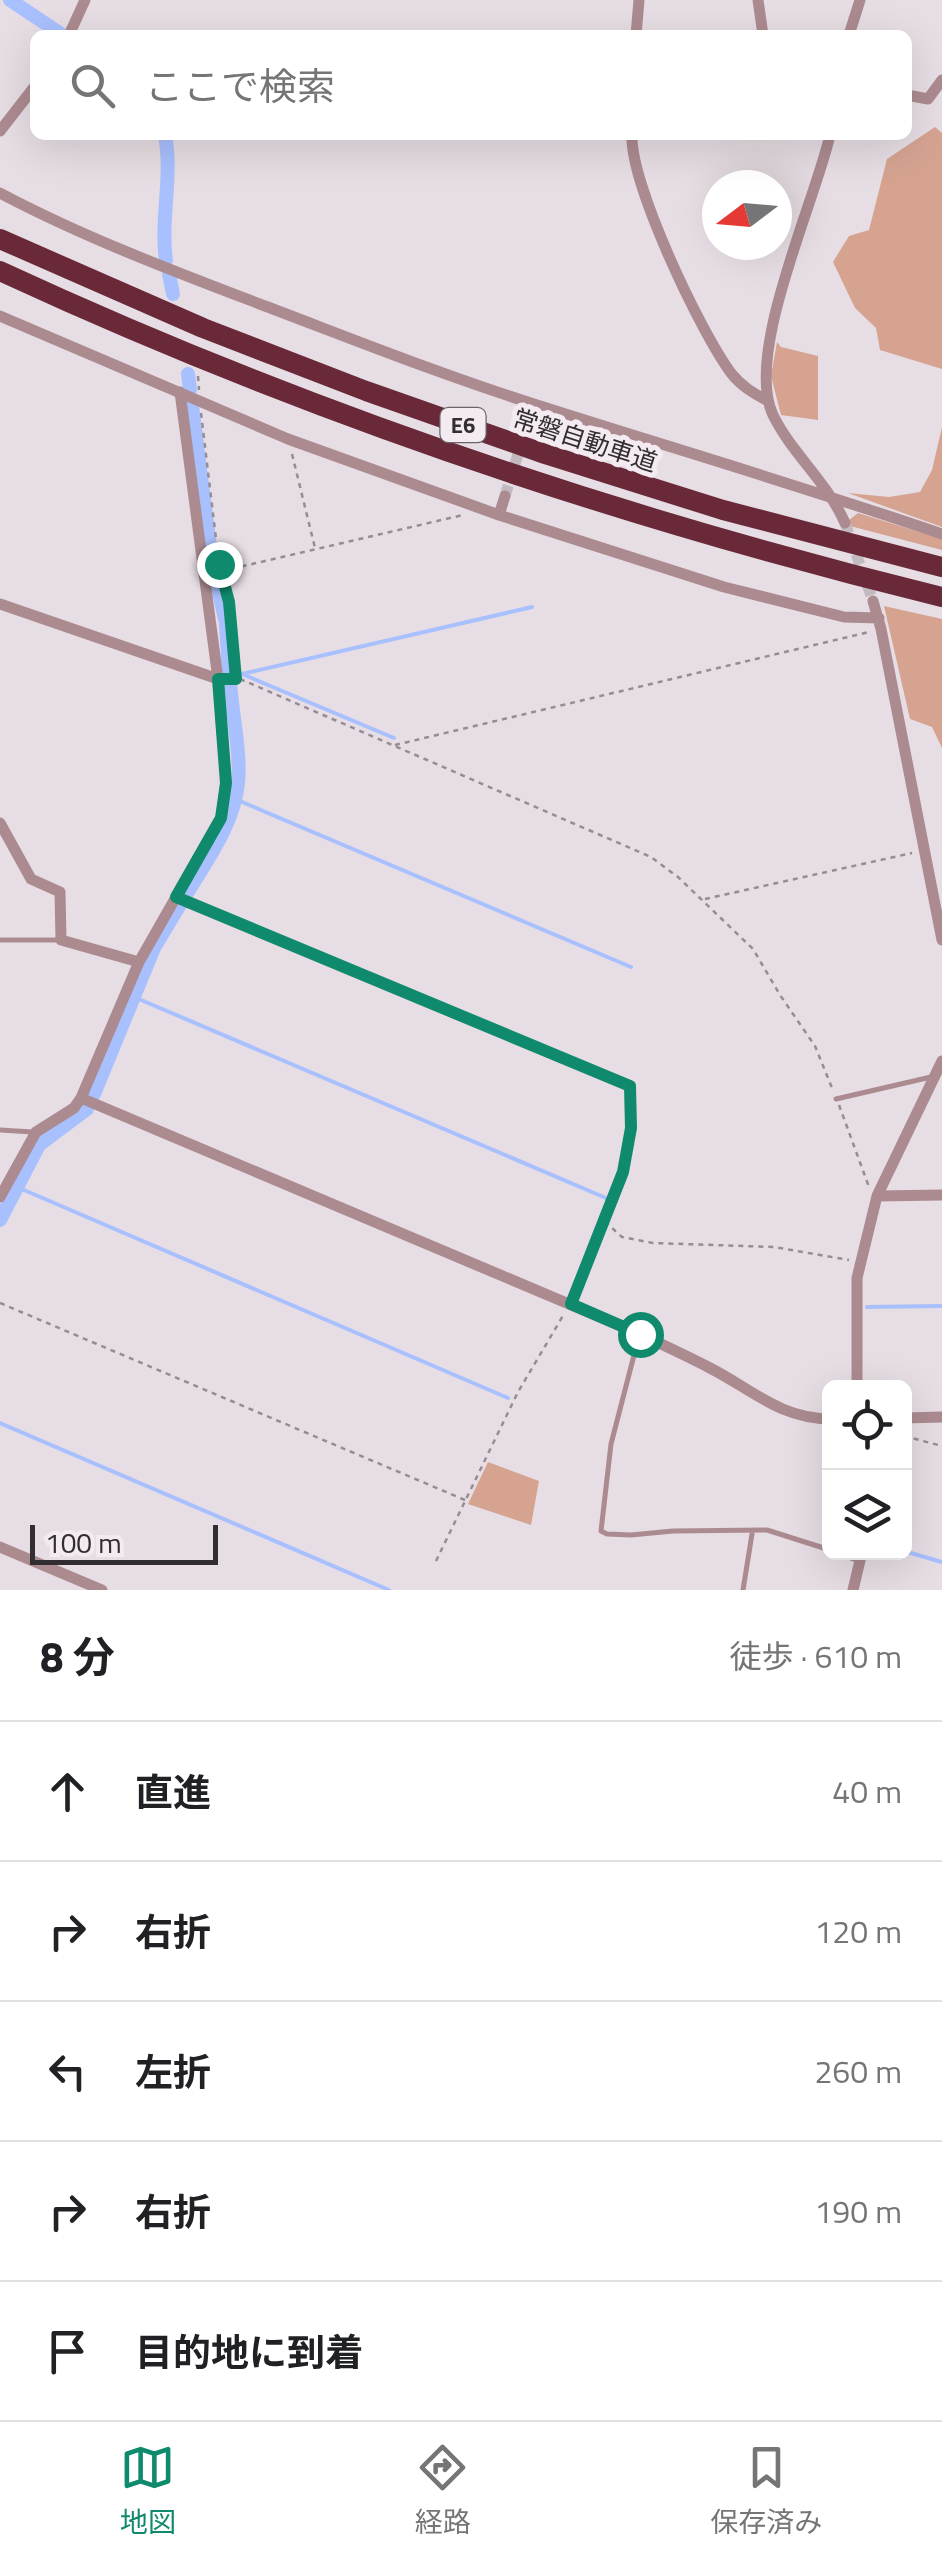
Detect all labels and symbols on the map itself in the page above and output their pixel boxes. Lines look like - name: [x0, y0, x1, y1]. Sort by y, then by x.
- north arrow: [702, 170, 792, 260]
- street label: 常磐自動車道: [508, 399, 662, 481]
- road number: E6: [440, 408, 486, 442]
- route end: [197, 542, 243, 588]
- route start: [618, 1312, 664, 1358]
- scale bar: [30, 1520, 218, 1564]

